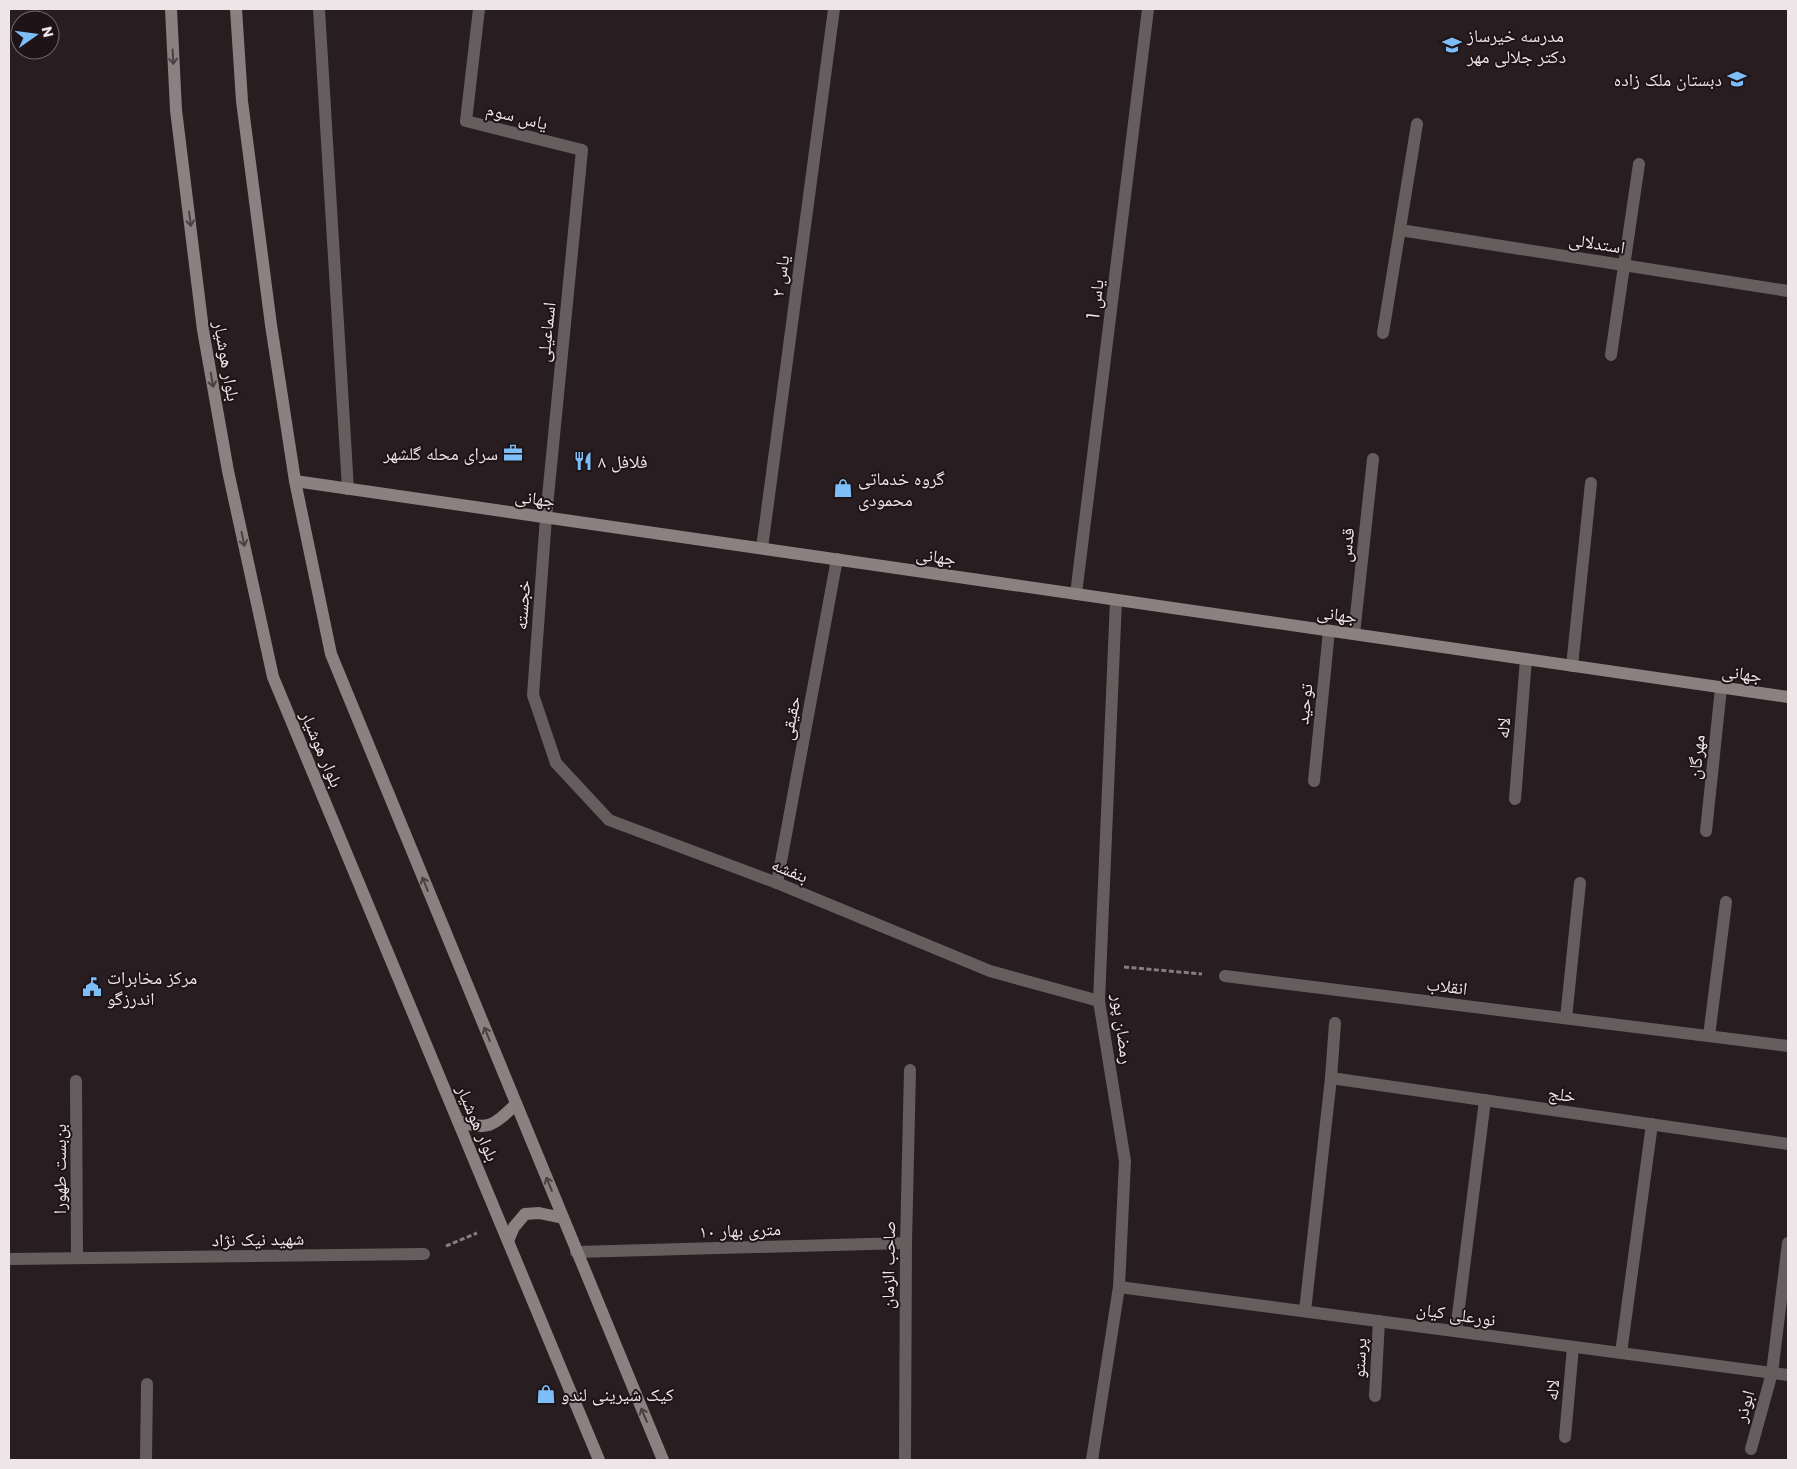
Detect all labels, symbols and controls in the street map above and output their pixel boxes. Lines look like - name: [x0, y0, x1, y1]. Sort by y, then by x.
- north arrow: [10, 10, 60, 60]
- place label: مدرسه خیرساز دکتر جلالی مهر: [1466, 23, 1566, 69]
- text: N: [37, 24, 59, 39]
- school or university icon: مدرسه خیرساز دکتر جلالی مهر: [1441, 34, 1463, 56]
- one-way arrow: [169, 49, 178, 65]
- place label: دبستان ملک زاده: [1614, 67, 1722, 92]
- school or university icon: دبستان ملک زاده: [1726, 68, 1748, 90]
- street label: یاس سوم: [483, 96, 551, 136]
- one-way arrow: [185, 211, 195, 227]
- street label: استدلالی: [1567, 226, 1627, 260]
- street label: یاس ۲: [765, 254, 795, 298]
- street label: یاس 1: [1080, 278, 1110, 320]
- street label: اسماعیلی: [530, 301, 562, 363]
- street label: بلوار هوشیار: [207, 318, 246, 403]
- one-way arrow: [207, 372, 217, 388]
- place label: سرای محله گلشهر: [382, 441, 498, 466]
- office icon: سرای محله گلشهر: [502, 442, 524, 464]
- place label: فلافل ۸: [598, 449, 648, 474]
- restaurant icon: فلافل ۸: [572, 450, 594, 472]
- place label: گروه خدماتی محمودی: [858, 466, 945, 512]
- shop icon: گروه خدماتی محمودی: [832, 477, 854, 499]
- street label: جهانی: [513, 483, 557, 513]
- street label: قدس: [1332, 527, 1360, 563]
- one-way arrow: [239, 531, 248, 547]
- street label: جهانی: [914, 541, 958, 571]
- street label: خجسته: [508, 579, 536, 631]
- street label: جهانی: [1315, 599, 1359, 629]
- street label: جهانی: [1720, 658, 1764, 688]
- street label: توحید: [1289, 682, 1319, 726]
- street label: حقیقی: [774, 694, 806, 742]
- street label: بلوار هوشیار: [294, 706, 349, 791]
- street label: لاله: [1490, 716, 1516, 740]
- street label: مهرگان: [1681, 733, 1711, 781]
- street label: بنفشه: [768, 851, 812, 889]
- one-way arrow: [420, 877, 429, 892]
- place label: مرکز مخابرات اندرزگو: [107, 965, 197, 1011]
- street label: انقلاب: [1425, 971, 1469, 1001]
- public building icon: مرکز مخابرات اندرزگو: [81, 976, 103, 998]
- street label: رمضان پور: [1106, 991, 1140, 1066]
- one-way arrow: [482, 1027, 491, 1042]
- street label: بلوار هوشیار: [450, 1080, 505, 1165]
- street label: خلج: [1546, 1080, 1578, 1108]
- street label: بن‌بست طهورا: [47, 1124, 72, 1214]
- one-way arrow: [544, 1177, 554, 1192]
- street label: ۱۰ متری بهار: [698, 1216, 782, 1244]
- street label: صاحب الزمان: [875, 1221, 901, 1309]
- street label: شهید نیک نژاد: [211, 1226, 305, 1252]
- street label: نورعلی کیان: [1415, 1296, 1497, 1332]
- street label: پرستو: [1345, 1337, 1373, 1379]
- street label: لاله: [1539, 1378, 1565, 1402]
- place label: کیک شیرینی لندو: [561, 1382, 674, 1407]
- shop icon: کیک شیرینی لندو: [535, 1383, 557, 1405]
- street label: ابوذر: [1727, 1387, 1760, 1426]
- one-way arrow: [639, 1408, 649, 1423]

